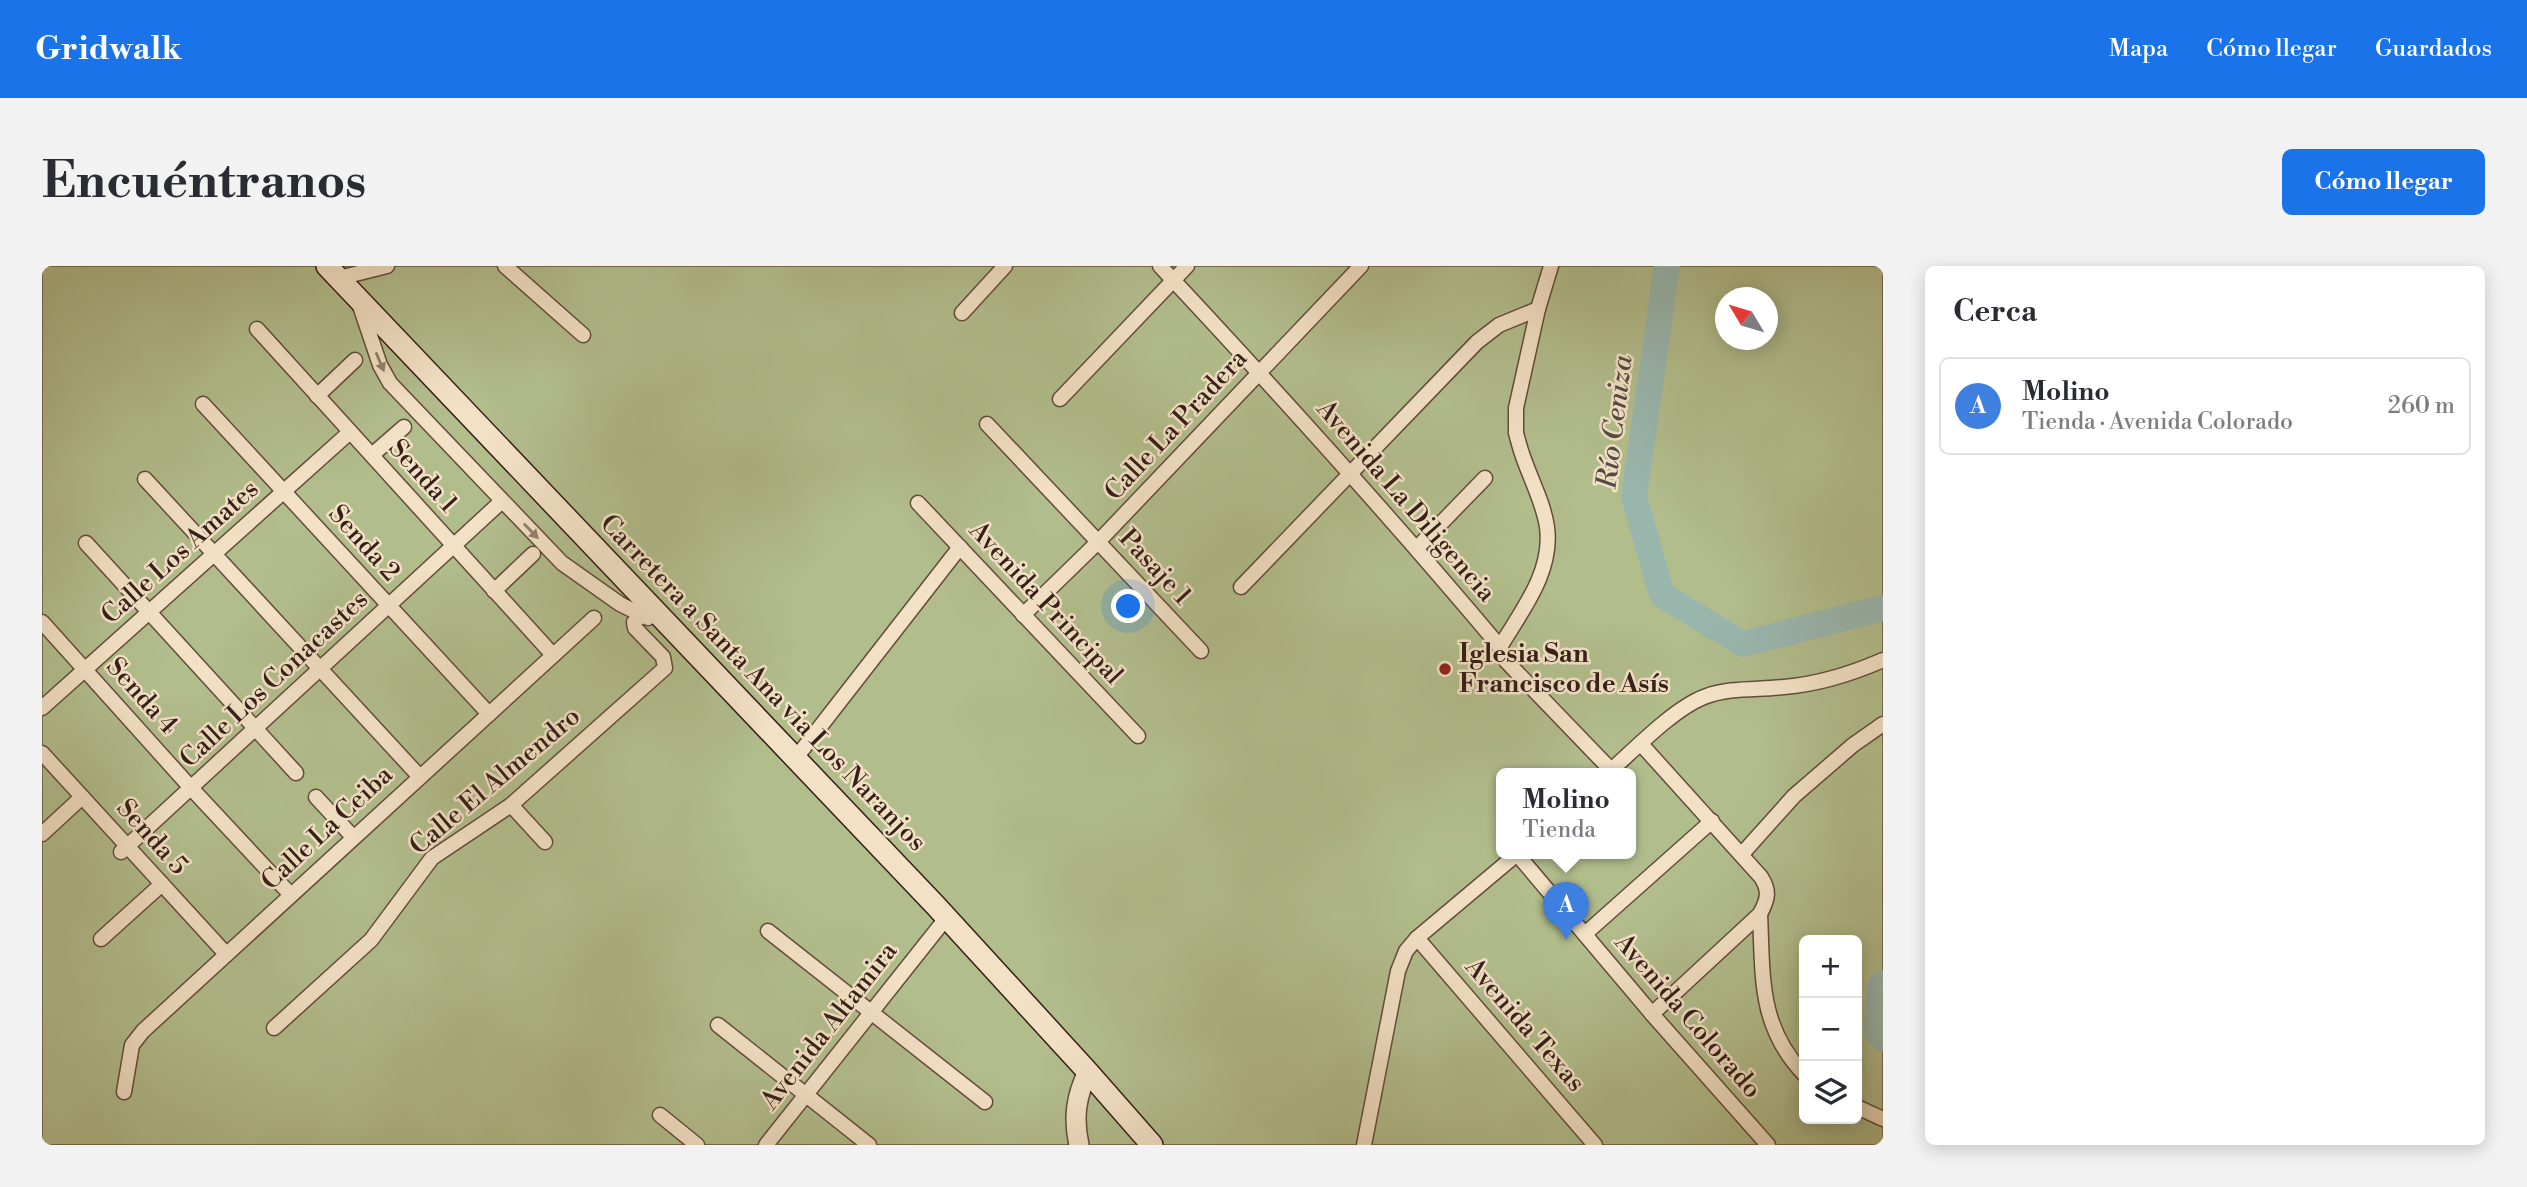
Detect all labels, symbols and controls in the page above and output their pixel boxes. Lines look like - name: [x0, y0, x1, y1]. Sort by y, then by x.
- text: Gridwalk: [35, 29, 182, 70]
- text: Mapa: [2109, 34, 2168, 64]
- text: Cómo llegar: [2206, 34, 2337, 64]
- text: Guardados: [2375, 34, 2492, 64]
- button: Cómo llegar: [2282, 149, 2485, 215]
- text: Encuéntranos: [42, 152, 366, 213]
- north arrow: [1715, 287, 1778, 350]
- text: Cerca: [1953, 293, 2037, 331]
- street label: Calle La Pradera: [1098, 342, 1255, 507]
- one-way arrow: [374, 352, 386, 372]
- water label: Río Ceniza: [1589, 353, 1641, 492]
- text: Molino: [2022, 376, 2110, 408]
- text: A: [1970, 392, 1986, 420]
- text: 260 m: [2388, 392, 2455, 420]
- street label: Avenida La Diligencia: [1309, 393, 1503, 609]
- text: Tienda · Avenida Colorado: [2022, 408, 2293, 436]
- street label: Senda 1: [382, 433, 464, 519]
- street label: Calle Los Amates: [95, 473, 265, 631]
- street label: Senda 2: [321, 498, 407, 588]
- street label: Carretera a Santa Ana via Los Naranjos: [593, 508, 933, 858]
- street label: Avenida Principal: [962, 514, 1130, 691]
- one-way arrow: [522, 522, 538, 539]
- street label: Pasaje 1: [1112, 522, 1198, 612]
- street label: Calle Los Conacastes: [173, 583, 375, 775]
- your location: [1111, 589, 1145, 623]
- place label: Iglesia San Francisco de Asís: [1459, 638, 1669, 700]
- street label: Senda 4: [99, 651, 185, 741]
- marker: Iglesia San Francisco de Asís: [1437, 661, 1453, 677]
- street label: Calle El Almendro: [403, 700, 587, 862]
- street label: Calle La Ceiba: [255, 758, 400, 897]
- popup: [1496, 768, 1636, 859]
- text: Molino: [1522, 784, 1610, 816]
- street label: Senda 5: [110, 792, 194, 882]
- text: Tienda: [1522, 816, 1596, 844]
- pin: A: [1543, 882, 1589, 940]
- street label: Avenida Colorado: [1607, 926, 1768, 1105]
- street label: Avenida Altamira: [753, 935, 905, 1117]
- map controls: [1799, 935, 1862, 1124]
- button: +: [1799, 935, 1862, 998]
- street label: Avenida Texas: [1458, 951, 1592, 1098]
- button: −: [1799, 998, 1862, 1061]
- button: layers: [1799, 1061, 1862, 1124]

